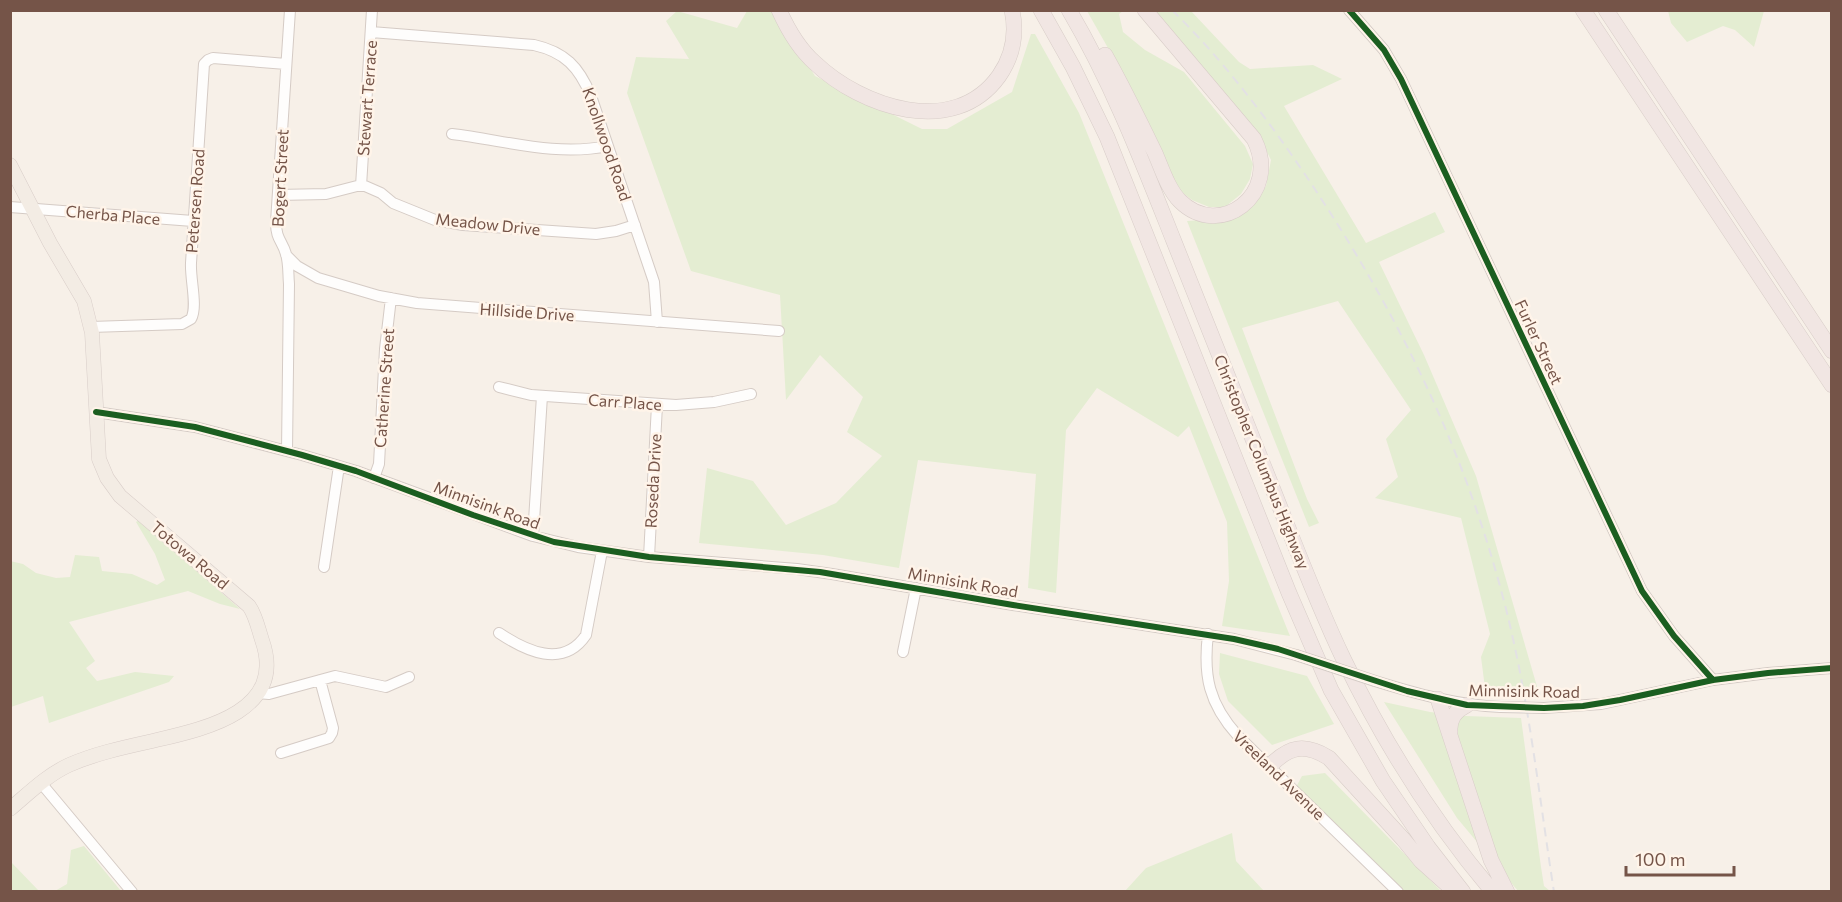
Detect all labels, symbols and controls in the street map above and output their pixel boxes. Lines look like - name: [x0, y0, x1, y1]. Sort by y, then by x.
- street label: Stewart Terrace: [353, 40, 380, 156]
- street label: Knollwood Road: [579, 85, 636, 203]
- street label: Bogert Street: [267, 128, 292, 227]
- street label: Petersen Road: [181, 148, 208, 254]
- street label: Cherba Place: [65, 201, 161, 228]
- street label: Meadow Drive: [435, 209, 541, 238]
- street label: Furler Street: [1512, 296, 1568, 388]
- street label: Hillside Drive: [479, 299, 575, 324]
- street label: Catherine Street: [370, 327, 397, 448]
- street label: Christopher Columbus Highway: [1211, 352, 1314, 572]
- street label: Carr Place: [587, 389, 663, 414]
- street label: Roseda Drive: [641, 433, 664, 529]
- street label: Minnisink Road: [432, 477, 543, 533]
- street label: Totowa Road: [148, 517, 233, 593]
- street label: Minnisink Road: [907, 562, 1020, 601]
- street label: Minnisink Road: [1468, 680, 1580, 701]
- street label: Vreeland Avenue: [1229, 726, 1329, 823]
- scale bar: [1626, 839, 1734, 877]
- text: 100 m: [1635, 848, 1685, 870]

